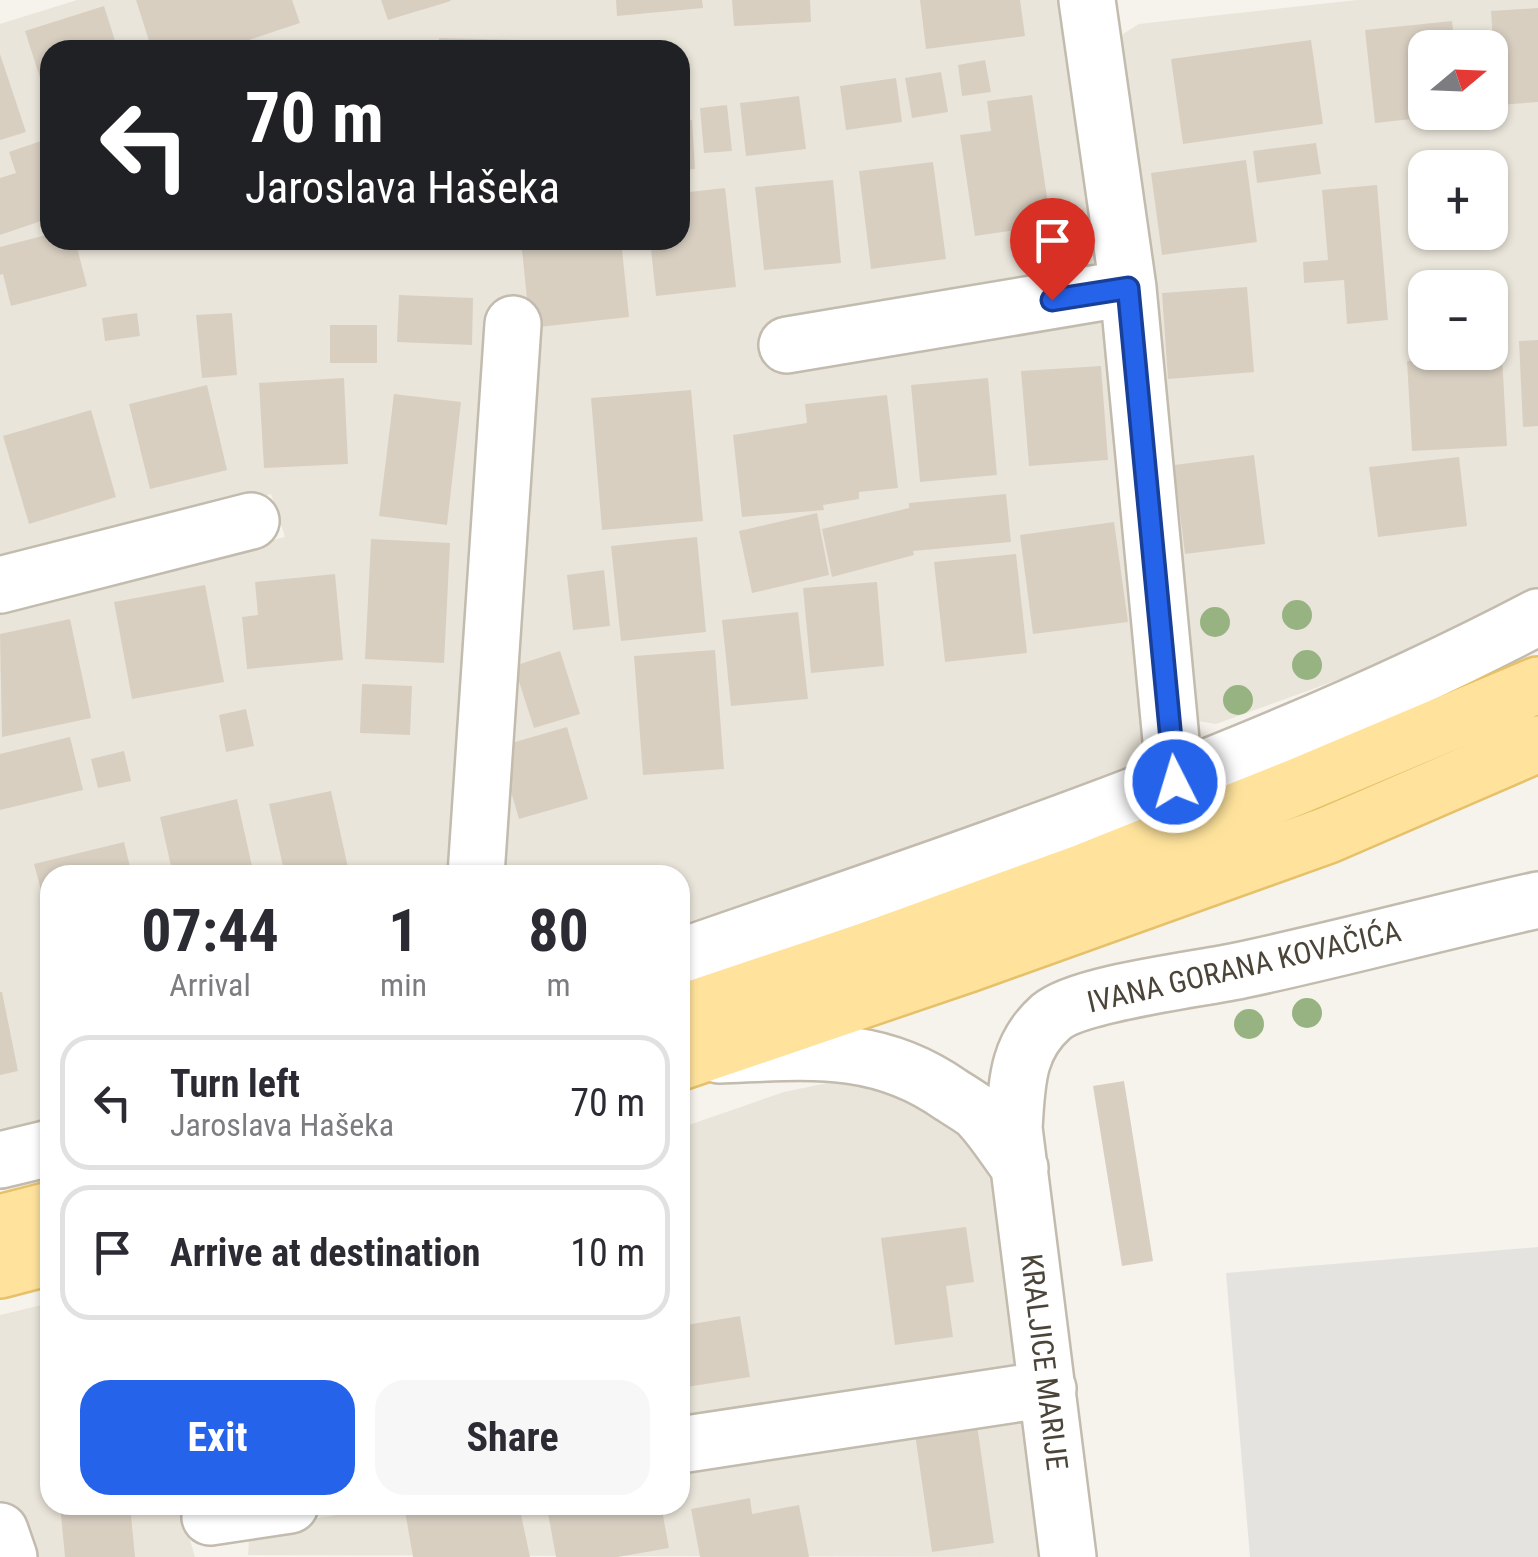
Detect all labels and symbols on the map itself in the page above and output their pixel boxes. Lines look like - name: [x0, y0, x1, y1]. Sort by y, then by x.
- north arrow: [1408, 30, 1508, 130]
- pin: [1010, 198, 1095, 301]
- position arrow: [1123, 730, 1227, 834]
- street label: IVANA GORANA KOVAČIĆA: [1084, 913, 1404, 1020]
- street label: KRALJICE MARIJE: [1014, 1252, 1075, 1472]

